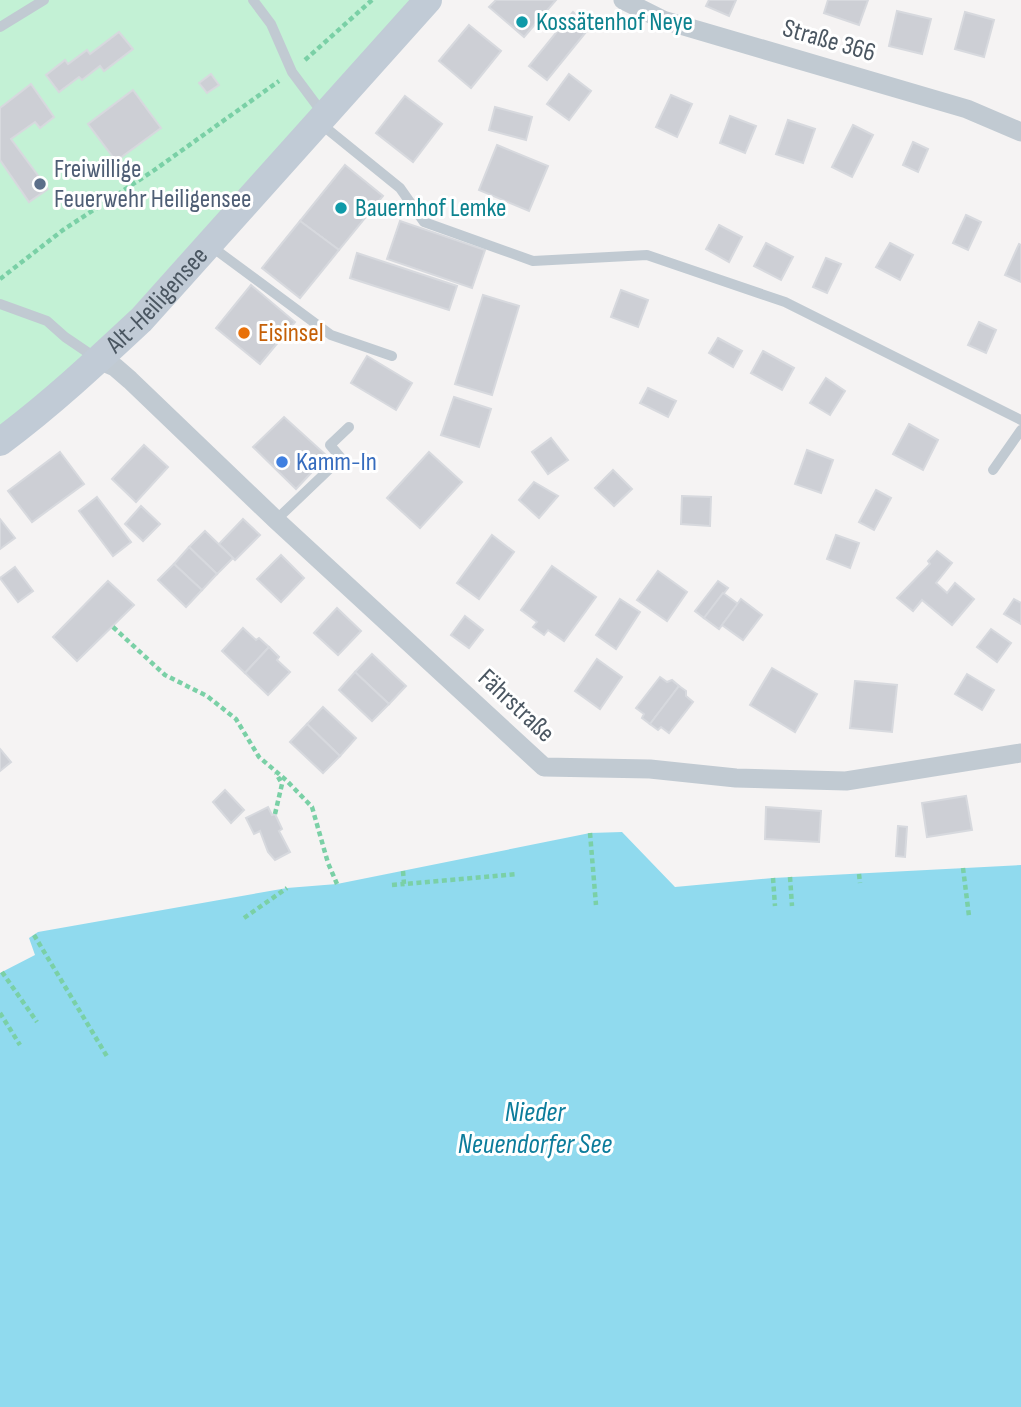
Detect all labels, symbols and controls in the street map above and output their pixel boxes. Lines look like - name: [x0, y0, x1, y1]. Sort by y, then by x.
- place label: Kossätenhof Neye: [536, 7, 693, 38]
- street label: Straße 366: [779, 13, 879, 69]
- marker: Kossätenhof Neye: [514, 14, 530, 30]
- place label: Freiwillige Feuerwehr Heiligensee: [54, 154, 252, 215]
- marker: Freiwillige Feuerwehr Heiligensee: [32, 176, 48, 192]
- place label: Bauernhof Lemke: [355, 193, 507, 224]
- marker: Bauernhof Lemke: [333, 200, 349, 216]
- street label: Alt-Heiligensee: [99, 241, 214, 360]
- place label: Eisinsel: [258, 318, 323, 349]
- marker: Eisinsel: [236, 325, 252, 341]
- place label: Kamm-In: [296, 447, 377, 478]
- marker: Kamm-In: [274, 454, 290, 470]
- street label: Fährstraße: [471, 663, 561, 749]
- water label: Nieder Neuendorfer See: [458, 1096, 612, 1161]

